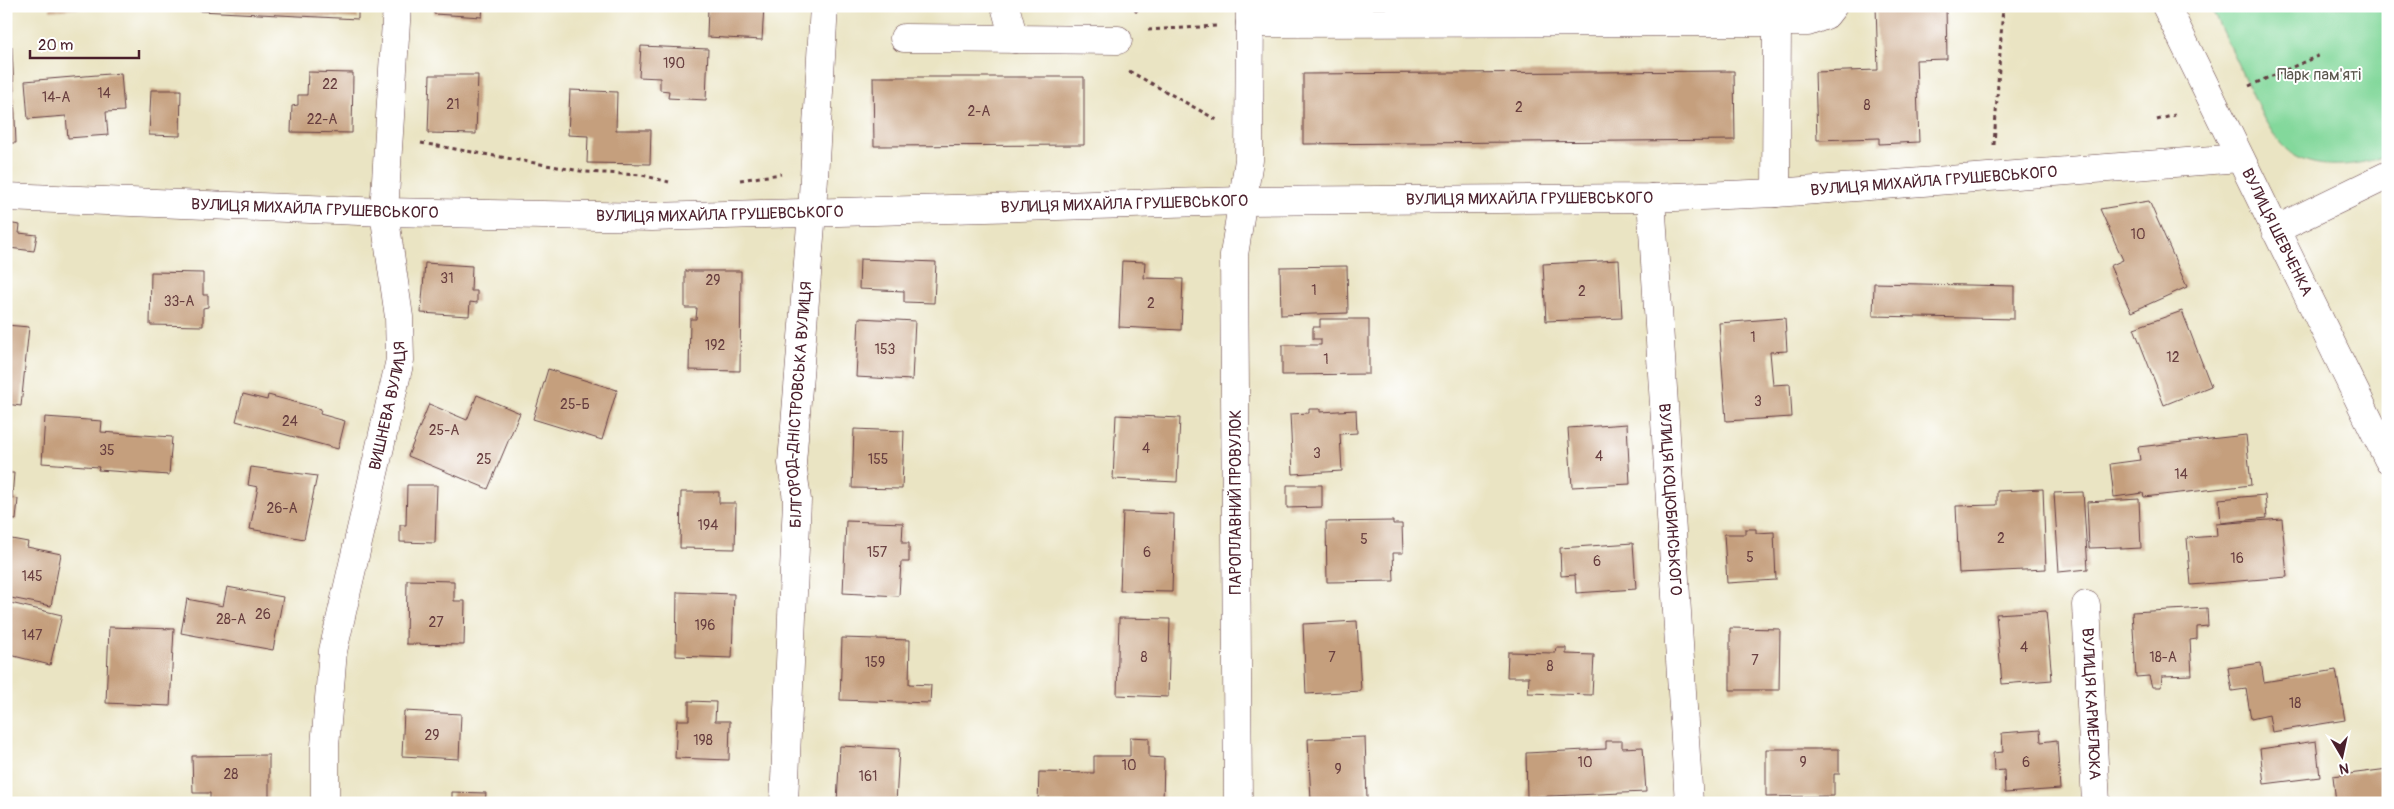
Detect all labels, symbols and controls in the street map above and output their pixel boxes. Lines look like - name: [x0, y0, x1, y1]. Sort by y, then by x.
- scale bar: [30, 28, 139, 60]
- text: 20 m: [38, 36, 73, 55]
- house number: 190: [663, 55, 685, 72]
- park label: Парк пам'яті: [2277, 65, 2361, 85]
- house number: 22: [322, 76, 338, 93]
- house number: 14: [97, 85, 111, 102]
- house number: 14-А: [42, 89, 70, 106]
- house number: 21: [446, 96, 460, 113]
- house number: 8: [1863, 97, 1871, 114]
- house number: 2: [1515, 99, 1523, 116]
- house number: 2-А: [968, 103, 990, 120]
- house number: 22-А: [307, 111, 337, 128]
- street label: ВУЛИЦЯ МИХАЙЛА ГРУШЕВСЬКОГО: [1810, 162, 2058, 200]
- street label: ВУЛИЦЯ ШЕВЧЕНКА: [2237, 165, 2317, 300]
- street label: ВУЛИЦЯ МИХАЙЛА ГРУШЕВСЬКОГО: [1406, 188, 1653, 210]
- street label: ВУЛИЦЯ МИХАЙЛА ГРУШЕВСЬКОГО: [1000, 191, 1248, 218]
- street label: ВУЛИЦЯ МИХАЙЛА ГРУШЕВСЬКОГО: [191, 194, 439, 223]
- street label: ВУЛИЦЯ МИХАЙЛА ГРУШЕВСЬКОГО: [596, 202, 844, 227]
- house number: 10: [2130, 226, 2146, 243]
- house number: 31: [440, 270, 454, 287]
- house number: 29: [705, 272, 721, 289]
- street label: БІЛГОРОД-ДНІСТРОВСЬКА ВУЛИЦЯ: [782, 281, 816, 528]
- house number: 1: [1311, 282, 1317, 299]
- house number: 2: [1578, 283, 1586, 300]
- house number: 33-А: [164, 293, 194, 310]
- house number: 2: [1147, 295, 1155, 312]
- house number: 1: [1750, 329, 1756, 346]
- house number: 192: [705, 337, 725, 354]
- street label: ВИШНЕВА ВУЛИЦЯ: [365, 341, 410, 472]
- house number: 153: [875, 341, 896, 358]
- house number: 12: [2166, 349, 2180, 366]
- house number: 1: [1323, 351, 1329, 368]
- house number: 3: [1754, 393, 1762, 410]
- house number: 25-Б: [560, 396, 590, 413]
- street label: ВУЛИЦЯ КОЦЮБИНСЬКОГО: [1654, 403, 1686, 596]
- street label: ПАРОПЛАВНИЙ ПРОВУЛОК: [1226, 410, 1246, 594]
- house number: 24: [282, 413, 298, 430]
- house number: 25-А: [429, 422, 459, 439]
- house number: 4: [1142, 440, 1150, 457]
- house number: 35: [99, 442, 115, 459]
- house number: 3: [1313, 445, 1321, 462]
- house number: 4: [1595, 448, 1603, 465]
- house number: 25: [476, 451, 492, 468]
- house number: 155: [868, 451, 888, 468]
- house number: 14: [2174, 466, 2188, 483]
- house number: 26-А: [266, 500, 298, 517]
- house number: 194: [698, 517, 718, 534]
- house number: 2: [1997, 530, 2005, 547]
- house number: 5: [1360, 531, 1368, 548]
- house number: 157: [867, 544, 888, 561]
- house number: 6: [1143, 544, 1151, 561]
- house number: 5: [1746, 549, 1754, 566]
- house number: 16: [2230, 550, 2244, 567]
- house number: 6: [1593, 553, 1601, 570]
- house number: 145: [21, 568, 43, 585]
- house number: 26: [255, 606, 271, 623]
- house number: 28-А: [216, 611, 246, 628]
- house number: 27: [428, 614, 444, 631]
- house number: 196: [695, 617, 715, 634]
- house number: 147: [22, 627, 43, 644]
- street label: ВУЛИЦЯ КАРМЕЛЮКА: [2077, 627, 2105, 780]
- house number: 4: [2020, 639, 2028, 656]
- house number: 8: [1140, 649, 1148, 666]
- house number: 7: [1328, 649, 1336, 666]
- house number: 18-А: [2149, 649, 2177, 666]
- house number: 7: [1751, 652, 1759, 669]
- house number: 159: [865, 654, 885, 671]
- house number: 8: [1546, 658, 1554, 675]
- house number: 18: [2289, 695, 2301, 712]
- house number: 29: [424, 727, 440, 744]
- house number: 198: [693, 732, 713, 749]
- north arrow: [2316, 732, 2366, 782]
- house number: 10: [1577, 754, 1593, 771]
- house number: 9: [1799, 754, 1807, 771]
- house number: 6: [2022, 754, 2030, 771]
- house number: 10: [1121, 757, 1137, 774]
- text: N: [2338, 759, 2350, 777]
- house number: 9: [1334, 761, 1342, 778]
- house number: 28: [224, 766, 238, 783]
- house number: 161: [858, 768, 878, 785]

